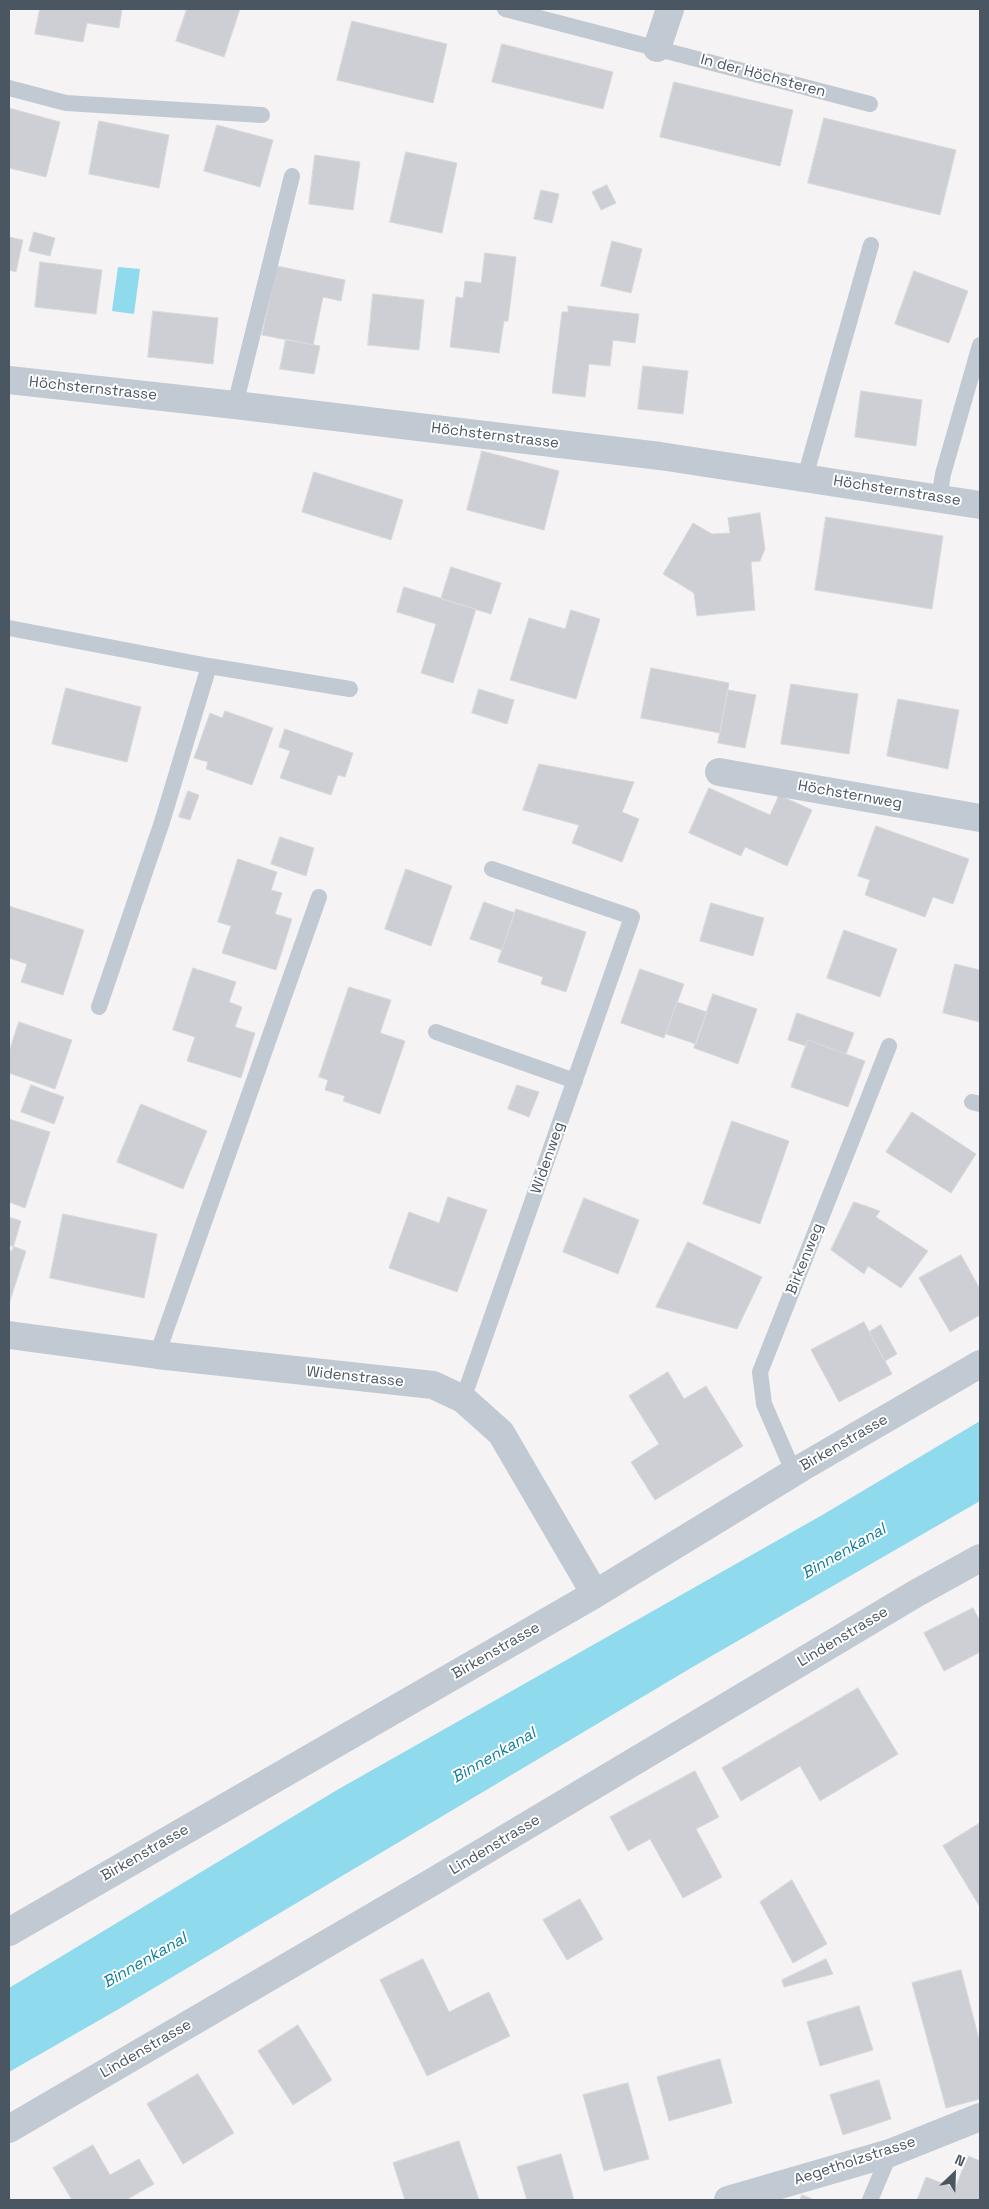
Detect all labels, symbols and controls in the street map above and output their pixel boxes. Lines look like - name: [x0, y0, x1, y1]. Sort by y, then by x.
- street label: In der Höchsteren: [698, 51, 828, 101]
- street label: Höchsternstrasse: [28, 373, 158, 405]
- street label: Höchsternstrasse: [430, 419, 560, 453]
- street label: Höchsternstrasse: [832, 472, 962, 510]
- street label: Höchsternweg: [796, 777, 904, 813]
- street label: Widenweg: [527, 1120, 569, 1196]
- street label: Birkenweg: [783, 1221, 827, 1297]
- street label: Widenstrasse: [305, 1363, 405, 1391]
- street label: Birkenstrasse: [797, 1411, 891, 1475]
- water label: Binnenkanal: [799, 1520, 889, 1584]
- street label: Lindenstrasse: [795, 1603, 891, 1671]
- street label: Birkenstrasse: [449, 1619, 543, 1683]
- water label: Binnenkanal: [449, 1724, 539, 1788]
- street label: Lindenstrasse: [447, 1811, 543, 1879]
- street label: Birkenstrasse: [98, 1821, 192, 1885]
- water label: Binnenkanal: [100, 1929, 190, 1993]
- street label: Lindenstrasse: [97, 2016, 195, 2082]
- street label: Aegetholzstrasse: [792, 2133, 918, 2189]
- north arrow: [929, 2149, 979, 2199]
- text: N: [952, 2150, 968, 2170]

